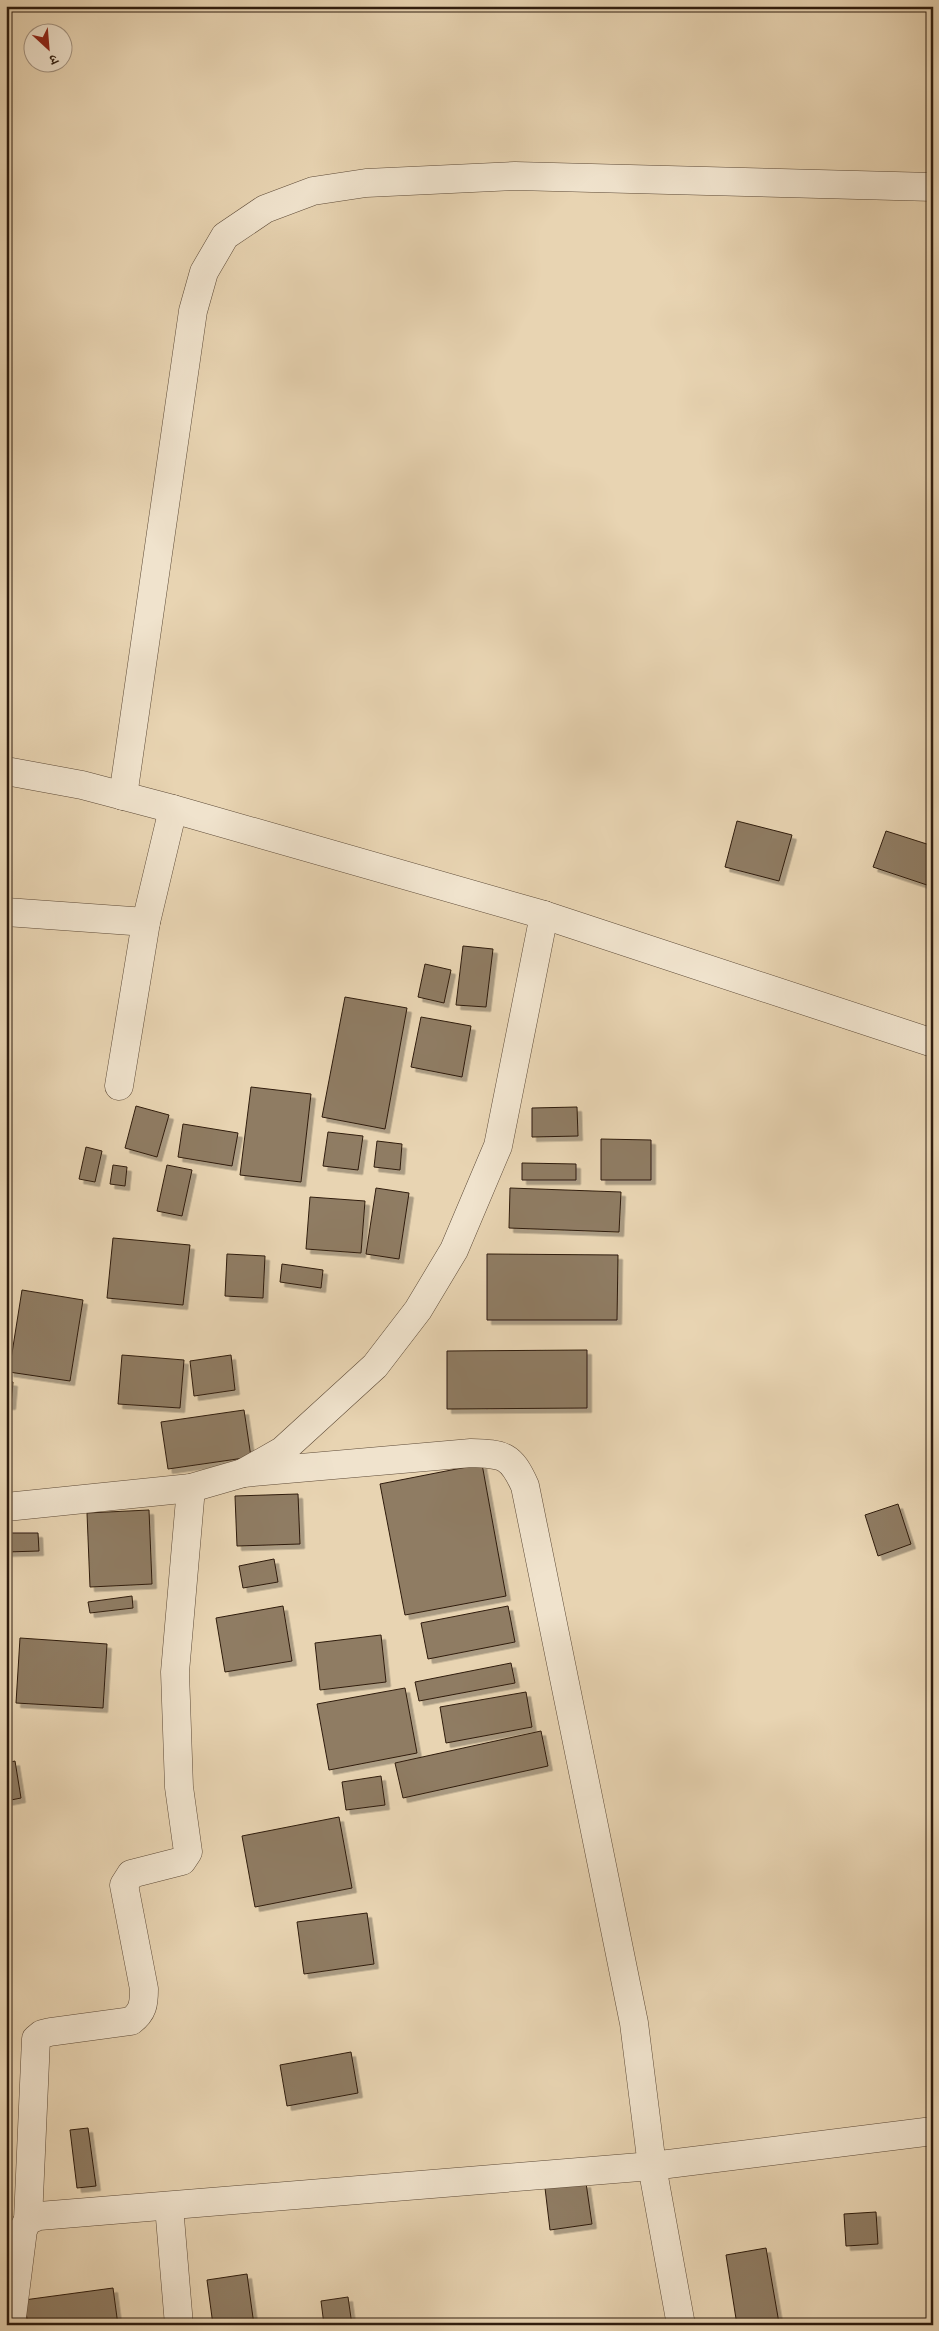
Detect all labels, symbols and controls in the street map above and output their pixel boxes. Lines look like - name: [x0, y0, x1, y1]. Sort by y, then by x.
- north arrow: [22, 22, 72, 72]
- text: उ: [45, 48, 61, 69]

